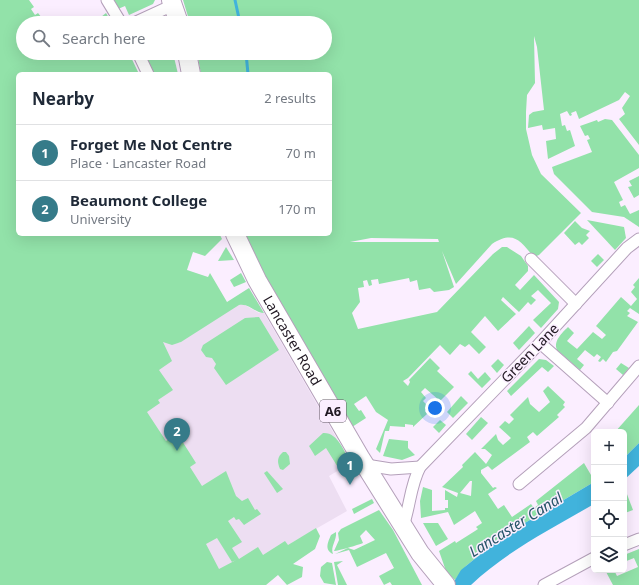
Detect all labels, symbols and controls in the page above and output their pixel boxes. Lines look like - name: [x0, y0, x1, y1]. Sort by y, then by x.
- search box: [16, 16, 332, 60]
- icon: search: [30, 27, 52, 49]
- text: Search here: [62, 28, 145, 48]
- text: Nearby: [32, 87, 94, 110]
- text: 2 results: [264, 89, 316, 107]
- text: Forget Me Not Centre: [70, 134, 232, 154]
- text: 1: [41, 144, 49, 162]
- text: 70 m: [286, 144, 316, 162]
- text: Place · Lancaster Road: [70, 154, 206, 172]
- text: Beaumont College: [70, 190, 207, 210]
- text: 2: [41, 200, 49, 218]
- text: 170 m: [278, 200, 316, 218]
- text: University: [70, 210, 131, 228]
- street label: Lancaster Road: [259, 292, 326, 389]
- street label: Green Lane: [497, 319, 563, 386]
- your location: [425, 398, 445, 418]
- road number: A6: [320, 400, 346, 422]
- pin: 2: [164, 418, 190, 451]
- map controls: [591, 429, 627, 573]
- button: +: [591, 429, 627, 465]
- pin: 1: [337, 452, 363, 485]
- button: −: [591, 465, 627, 501]
- water label: Lancaster Canal: [465, 487, 567, 561]
- button: locate: [591, 501, 627, 537]
- button: layers: [591, 537, 627, 573]

